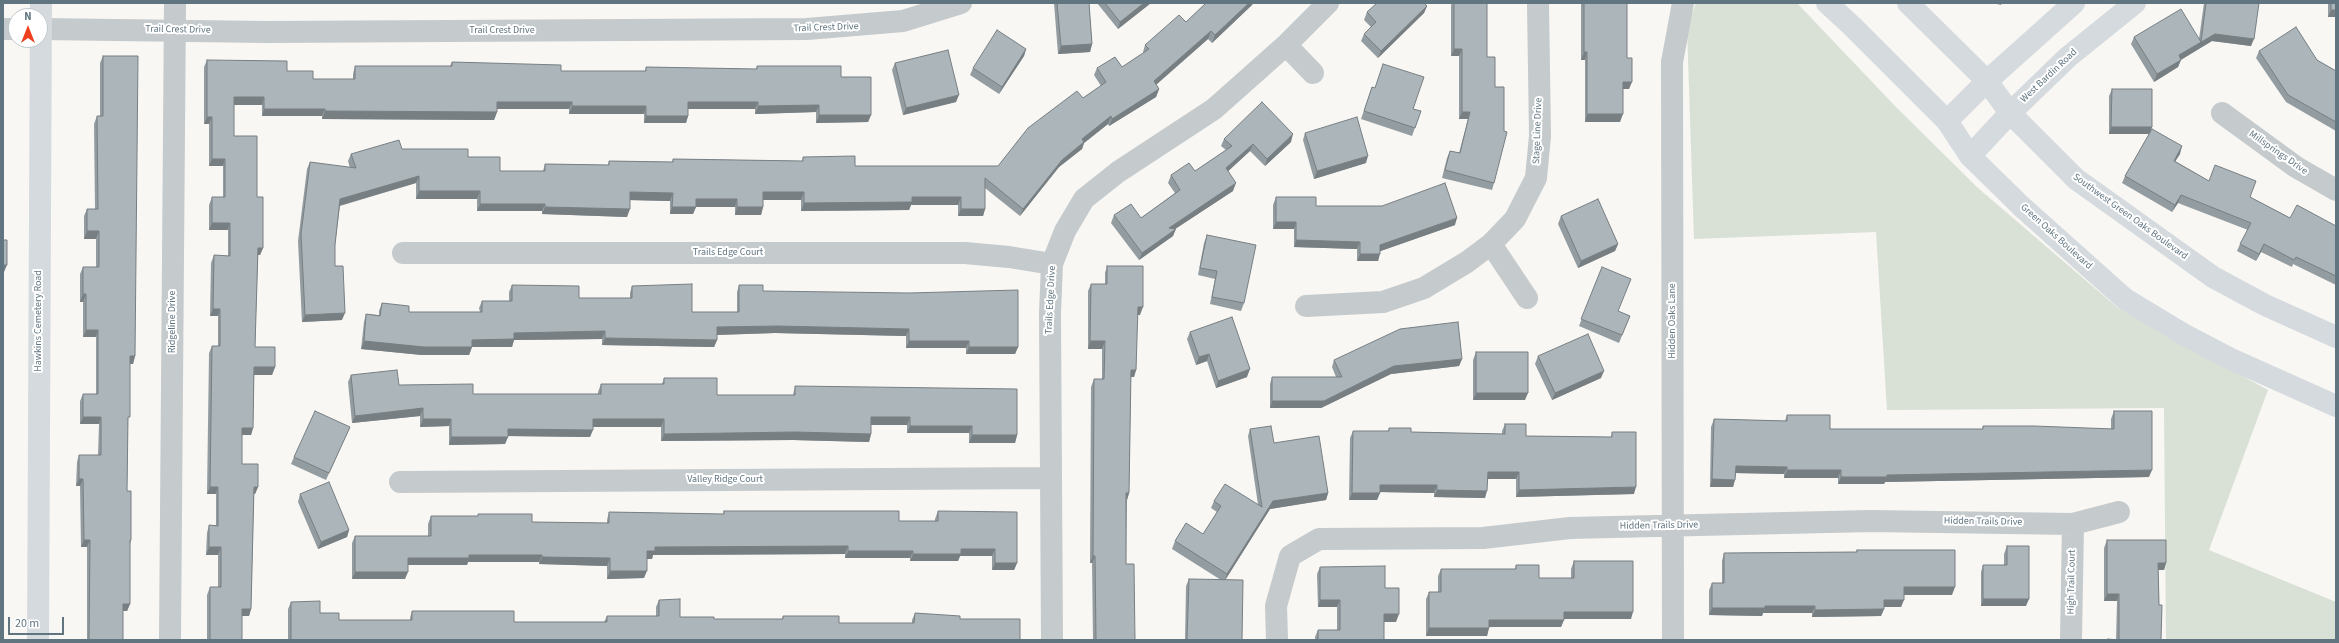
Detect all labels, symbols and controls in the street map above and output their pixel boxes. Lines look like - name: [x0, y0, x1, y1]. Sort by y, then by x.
- north arrow: [8, 8, 48, 48]
- text: N: [24, 9, 32, 24]
- street label: Trail Crest Drive: [793, 21, 859, 35]
- street label: Trail Crest Drive: [145, 23, 211, 37]
- street label: Trail Crest Drive: [469, 25, 535, 37]
- street label: West Bardin Road: [2018, 47, 2080, 105]
- street label: Stage Line Drive: [1531, 98, 1545, 164]
- street label: Millsprings Drive: [2246, 128, 2310, 178]
- street label: Southwest Green Oaks Boulevard: [2070, 171, 2190, 263]
- street label: Green Oaks Boulevard: [2018, 202, 2094, 272]
- street label: Trails Edge Court: [693, 247, 763, 259]
- street label: Trails Edge Drive: [1043, 265, 1059, 335]
- street label: Hawkins Cemetery Road: [33, 270, 45, 372]
- street label: Hidden Oaks Lane: [1667, 283, 1679, 359]
- street label: Ridgeline Drive: [167, 291, 179, 353]
- street label: Valley Ridge Court: [687, 474, 763, 486]
- street label: Hidden Trails Drive: [1944, 515, 2022, 529]
- street label: Hidden Trails Drive: [1620, 519, 1698, 533]
- street label: High Trail Court: [2065, 549, 2079, 615]
- scale bar: [10, 609, 66, 635]
- text: 20 m: [15, 615, 39, 632]

